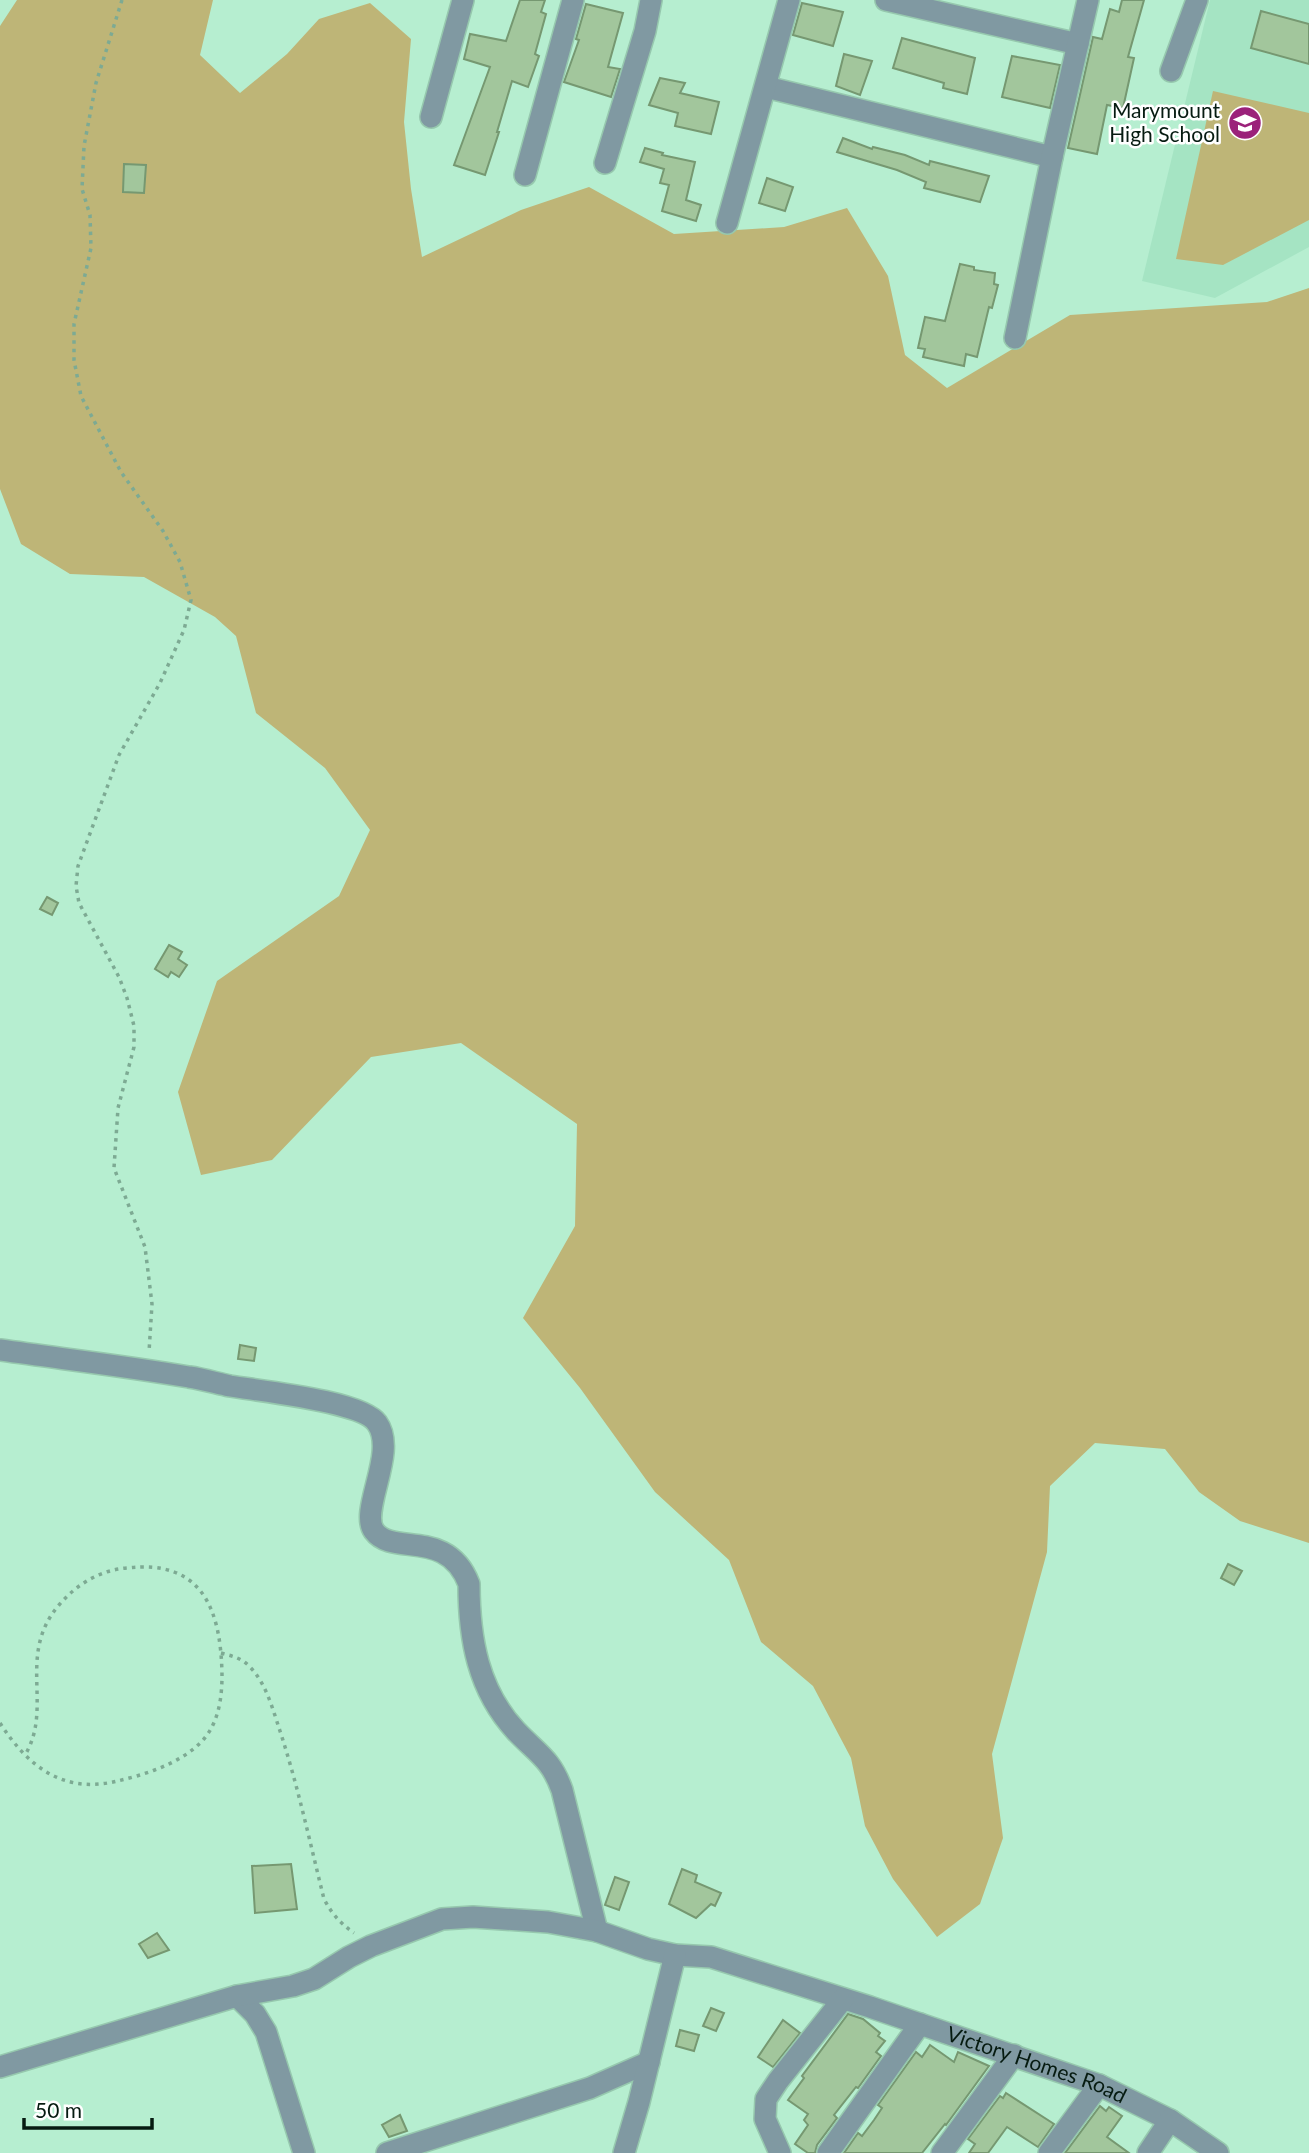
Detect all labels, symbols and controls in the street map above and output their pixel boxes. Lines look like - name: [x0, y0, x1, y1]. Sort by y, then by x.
- place label: Marymount High School: [1109, 97, 1220, 146]
- school or university icon: Marymount High School: [1226, 104, 1264, 142]
- street label: Victory Homes Road: [944, 2020, 1131, 2108]
- scale bar: [24, 2086, 152, 2130]
- text: 50 m: [35, 2097, 82, 2122]

